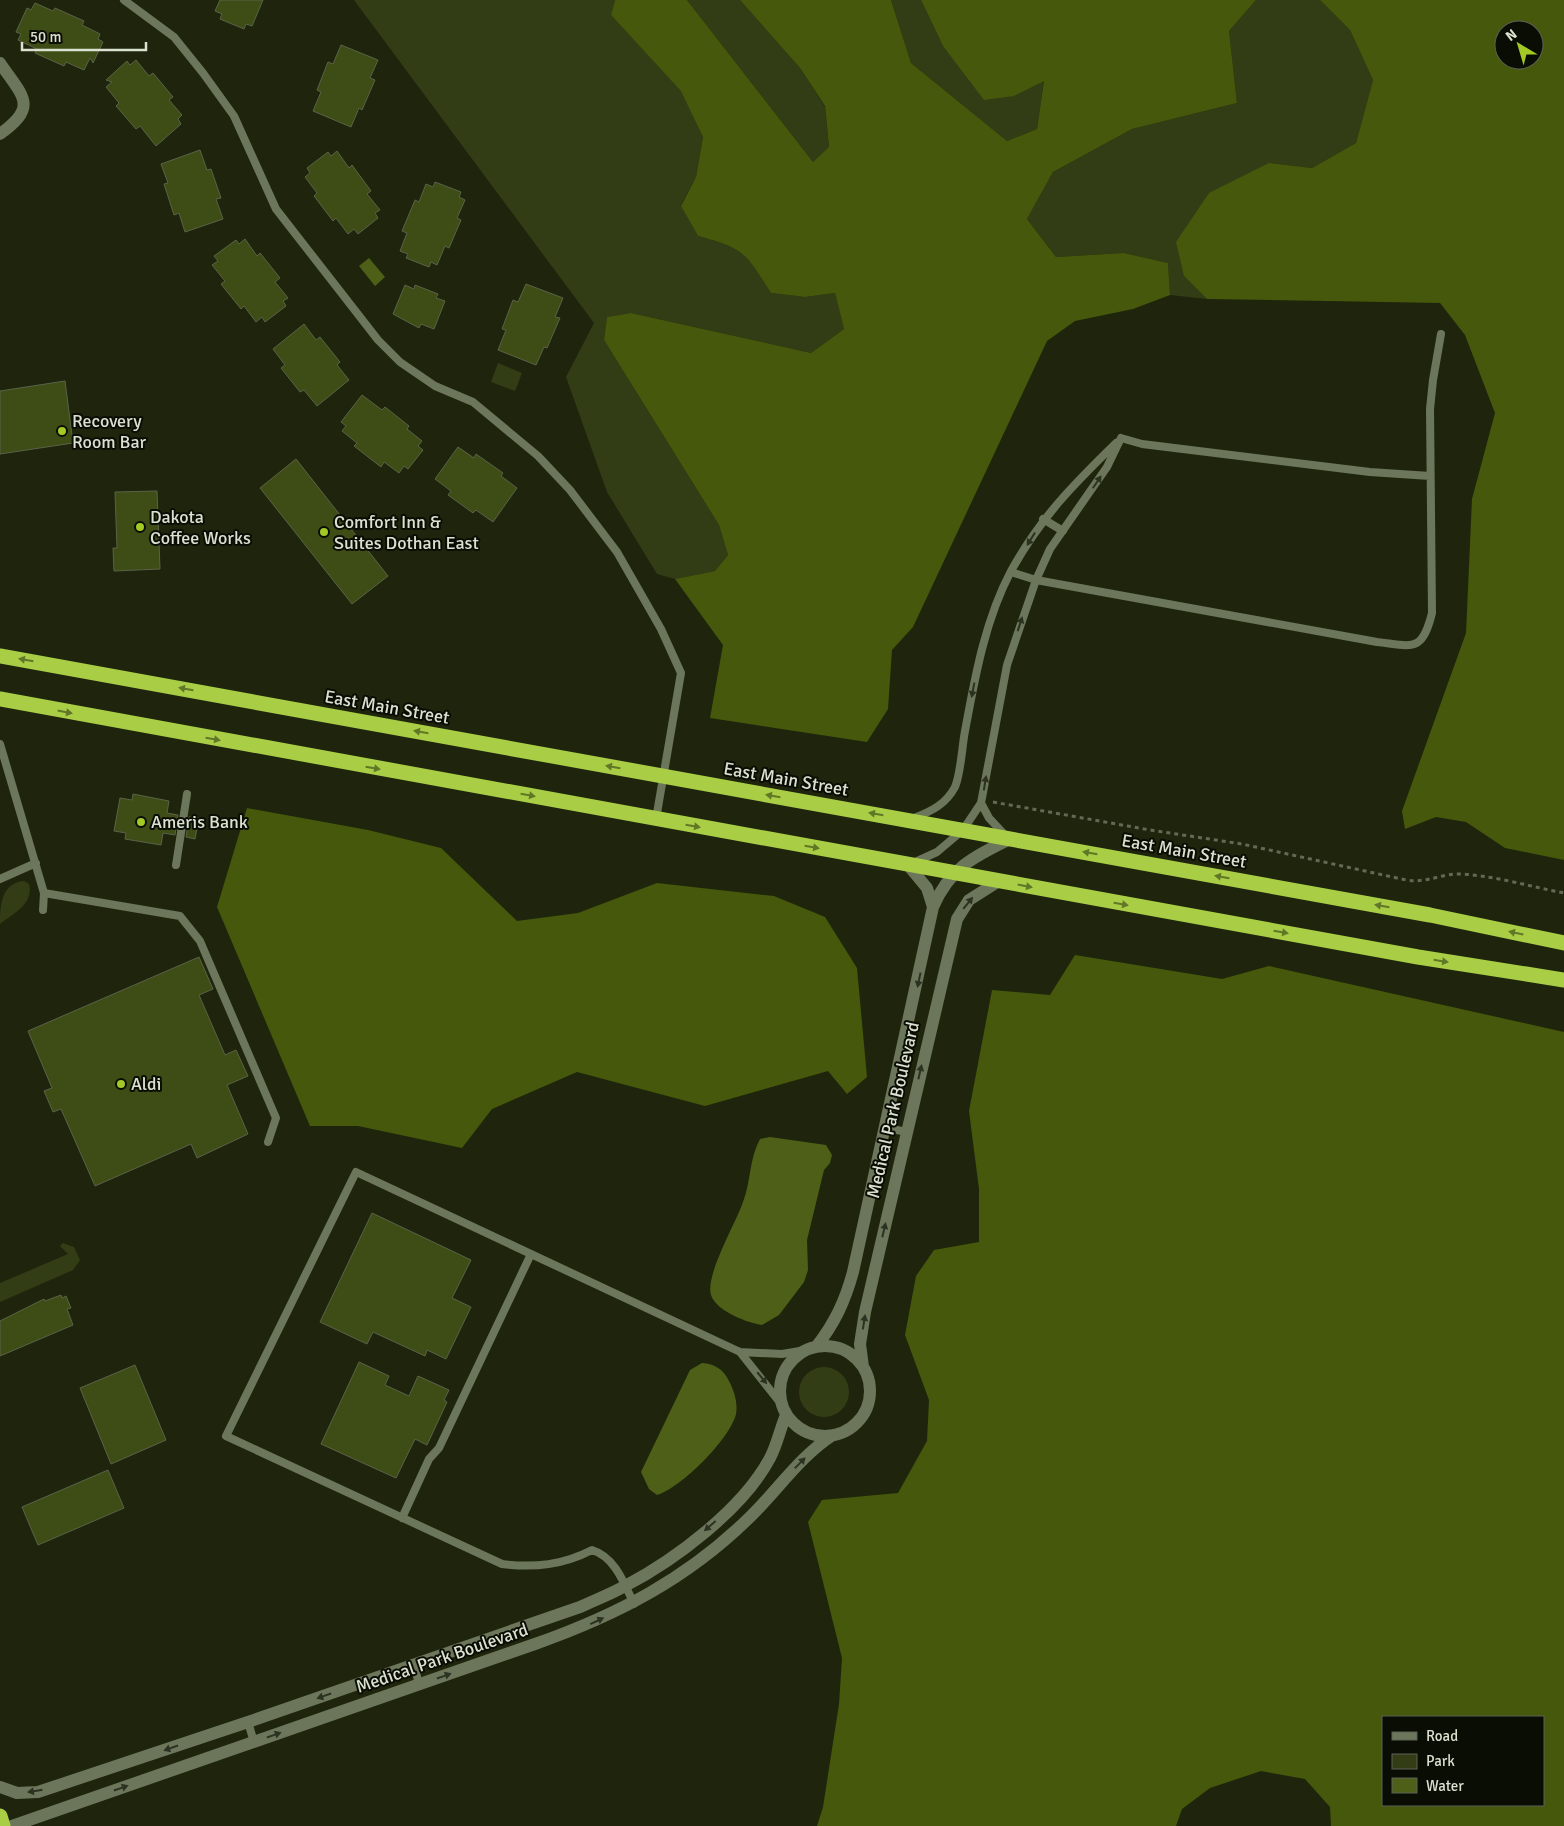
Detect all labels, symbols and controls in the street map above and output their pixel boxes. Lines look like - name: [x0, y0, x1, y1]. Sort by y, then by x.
- scale bar: [22, 20, 146, 52]
- north arrow: [1494, 20, 1544, 70]
- text: N: [1502, 25, 1520, 45]
- text: 50 m: [30, 28, 61, 46]
- place label: Recovery Room Bar: [72, 410, 147, 453]
- marker: Recovery Room Bar: [56, 425, 68, 437]
- one-way arrow: [1092, 476, 1101, 489]
- place label: Dakota Coffee Works: [150, 506, 251, 549]
- place label: Comfort Inn & Suites Dothan East: [334, 511, 479, 554]
- marker: Dakota Coffee Works: [134, 521, 146, 533]
- marker: Comfort Inn & Suites Dothan East: [318, 526, 330, 538]
- one-way arrow: [1026, 533, 1036, 546]
- one-way arrow: [1016, 617, 1024, 632]
- one-way arrow: [17, 656, 33, 664]
- one-way arrow: [969, 682, 977, 697]
- one-way arrow: [177, 685, 193, 693]
- street label: East Main Street: [323, 685, 451, 729]
- one-way arrow: [57, 708, 73, 716]
- one-way arrow: [413, 727, 429, 735]
- one-way arrow: [205, 736, 221, 744]
- street label: East Main Street: [722, 757, 850, 801]
- one-way arrow: [605, 763, 620, 771]
- one-way arrow: [365, 764, 381, 772]
- one-way arrow: [981, 774, 989, 790]
- one-way arrow: [520, 792, 536, 800]
- one-way arrow: [764, 792, 780, 800]
- one-way arrow: [867, 810, 883, 818]
- place label: Ameris Bank: [151, 811, 248, 833]
- marker: Ameris Bank: [135, 816, 147, 828]
- one-way arrow: [686, 822, 702, 830]
- street label: East Main Street: [1120, 829, 1248, 873]
- one-way arrow: [805, 844, 821, 852]
- one-way arrow: [1082, 849, 1098, 857]
- one-way arrow: [1214, 873, 1230, 881]
- one-way arrow: [1018, 883, 1034, 891]
- one-way arrow: [963, 897, 974, 910]
- one-way arrow: [1113, 900, 1129, 908]
- one-way arrow: [1373, 902, 1389, 910]
- one-way arrow: [1273, 929, 1289, 937]
- one-way arrow: [1509, 929, 1524, 937]
- one-way arrow: [1433, 957, 1449, 965]
- one-way arrow: [915, 972, 923, 987]
- street label: Medical Park Boulevard: [862, 1020, 924, 1200]
- one-way arrow: [916, 1064, 924, 1079]
- place label: Aldi: [131, 1073, 161, 1095]
- marker: Aldi: [115, 1078, 127, 1090]
- one-way arrow: [880, 1223, 888, 1238]
- one-way arrow: [860, 1314, 868, 1330]
- one-way arrow: [756, 1371, 768, 1383]
- one-way arrow: [793, 1457, 805, 1469]
- one-way arrow: [704, 1520, 717, 1531]
- one-way arrow: [590, 1617, 604, 1625]
- street label: Medical Park Boulevard: [353, 1618, 531, 1698]
- one-way arrow: [437, 1672, 452, 1679]
- one-way arrow: [317, 1693, 332, 1700]
- legend: [1382, 1716, 1544, 1806]
- text: Road: [1426, 1727, 1458, 1745]
- one-way arrow: [267, 1730, 282, 1738]
- one-way arrow: [163, 1745, 178, 1752]
- text: Park: [1426, 1752, 1455, 1770]
- text: Water: [1426, 1777, 1464, 1795]
- one-way arrow: [114, 1784, 129, 1792]
- one-way arrow: [27, 1788, 43, 1796]

